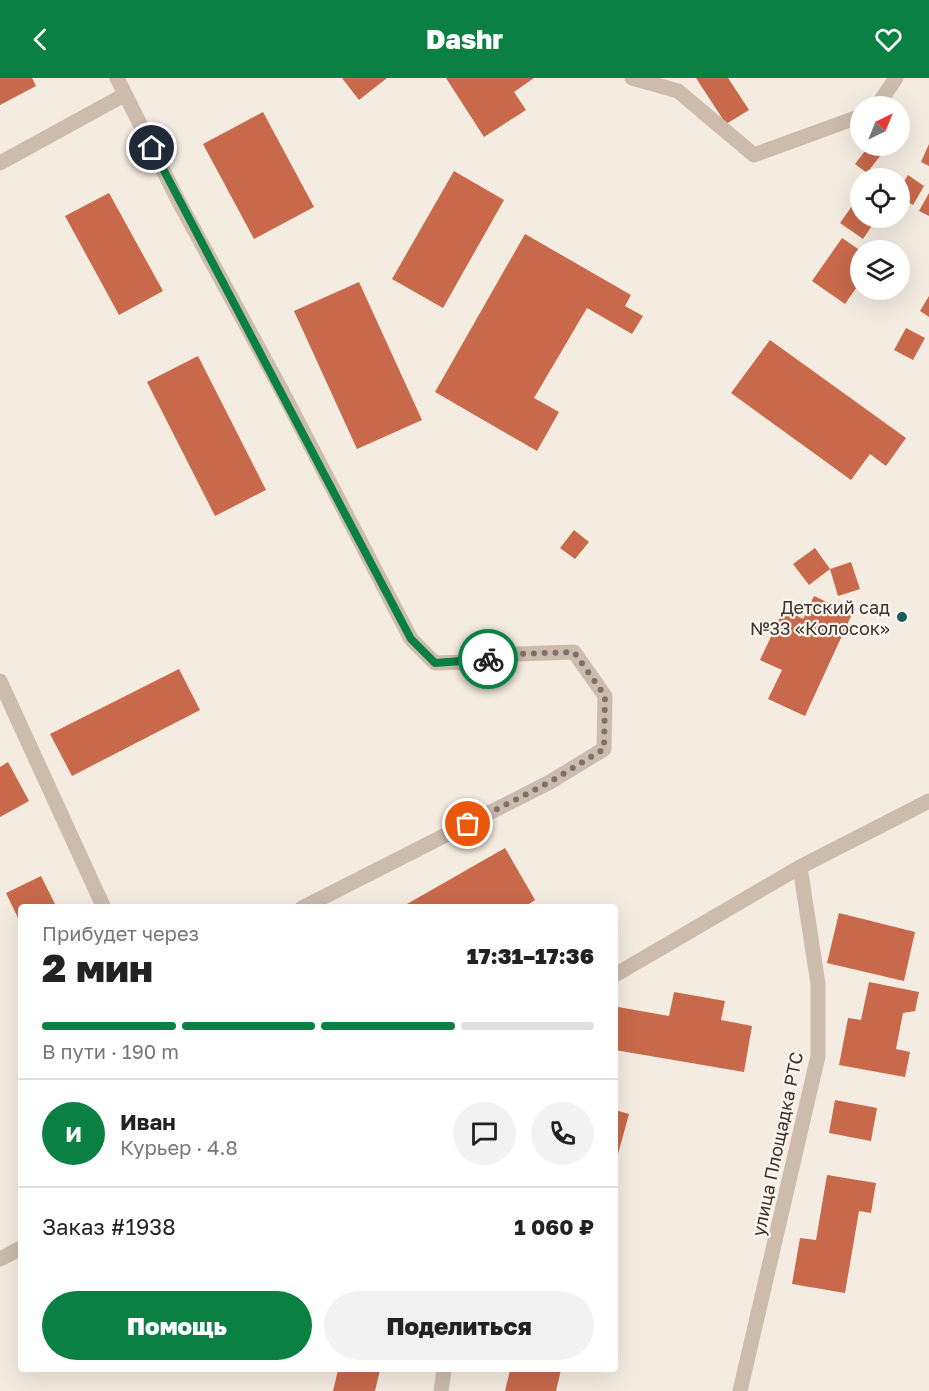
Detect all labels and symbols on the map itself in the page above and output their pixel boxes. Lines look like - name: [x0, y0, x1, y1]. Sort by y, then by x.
- north arrow: [850, 96, 910, 156]
- pin: [126, 122, 177, 173]
- place label: Детский сад №33 «Колосок»: [750, 596, 890, 639]
- marker: Детский сад №33 «Колосок»: [895, 610, 909, 624]
- courier: [458, 629, 518, 689]
- pin: [442, 798, 493, 849]
- street label: улица Площадка РТС: [747, 1050, 807, 1238]

